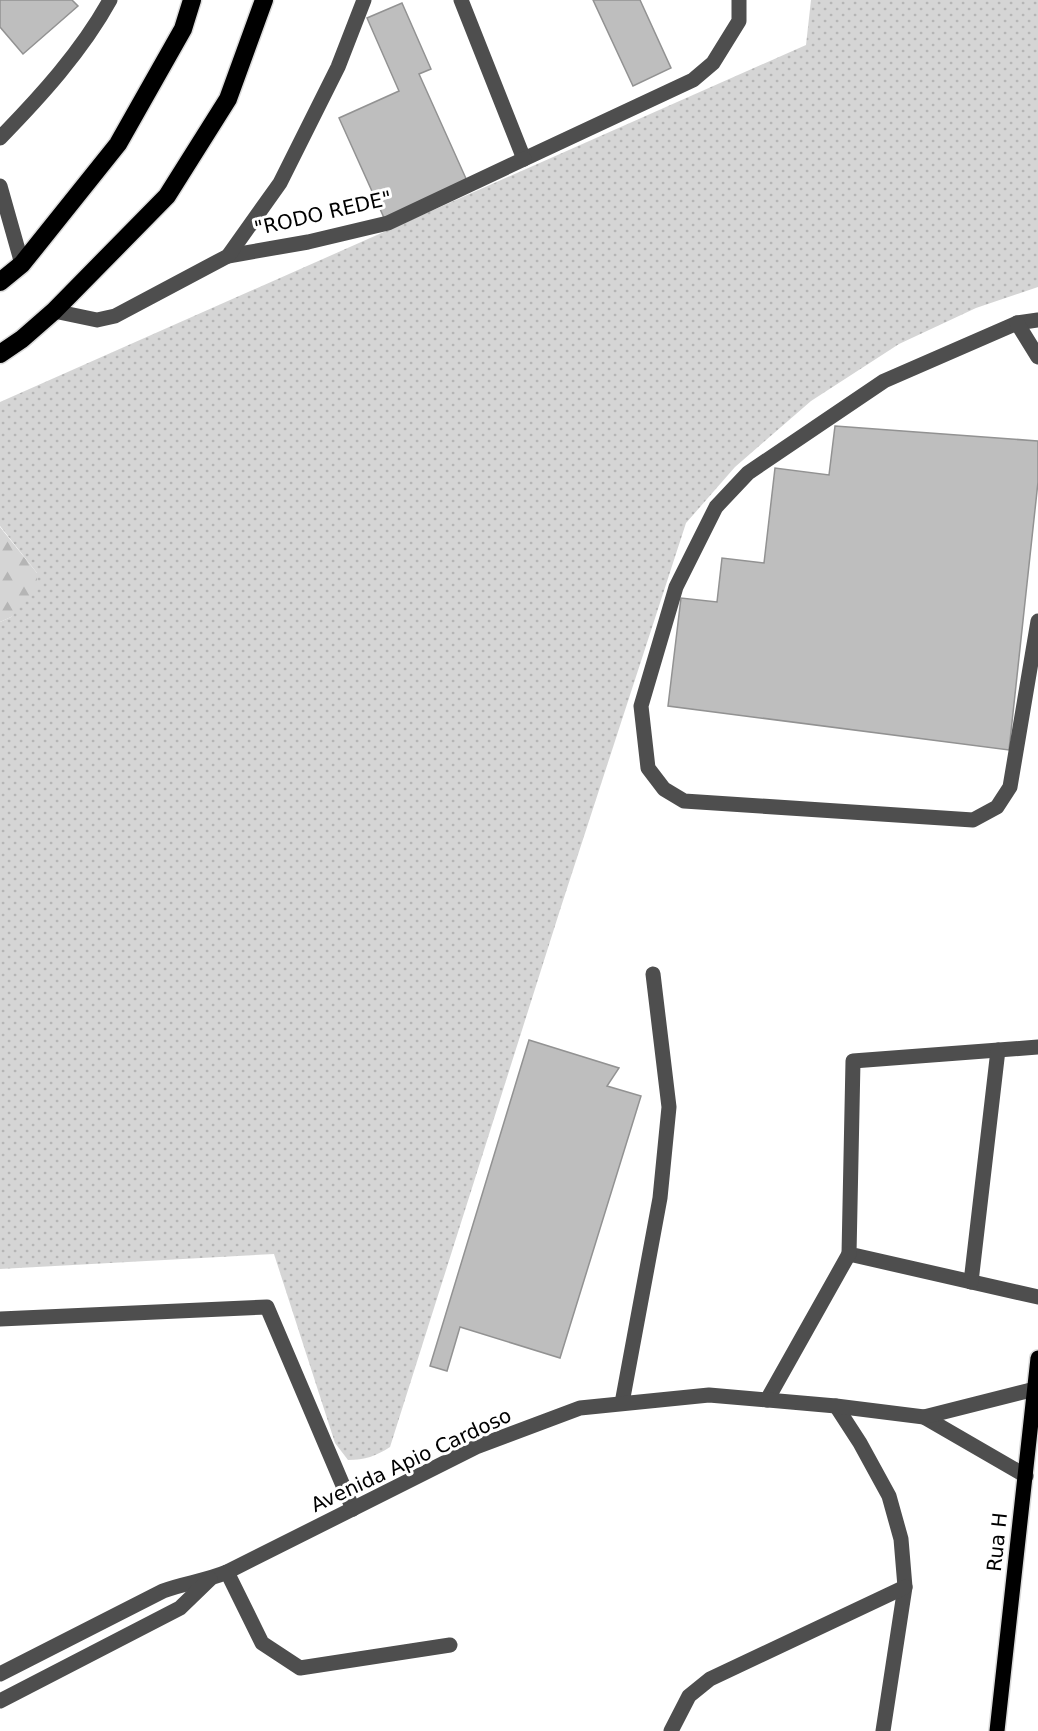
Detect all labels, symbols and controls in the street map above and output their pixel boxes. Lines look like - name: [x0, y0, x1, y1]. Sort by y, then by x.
- street label: "RODO REDE": [252, 186, 394, 240]
- street label: Avenida Apio Cardoso: [307, 1403, 515, 1517]
- street label: Rua H: [982, 1511, 1012, 1573]

